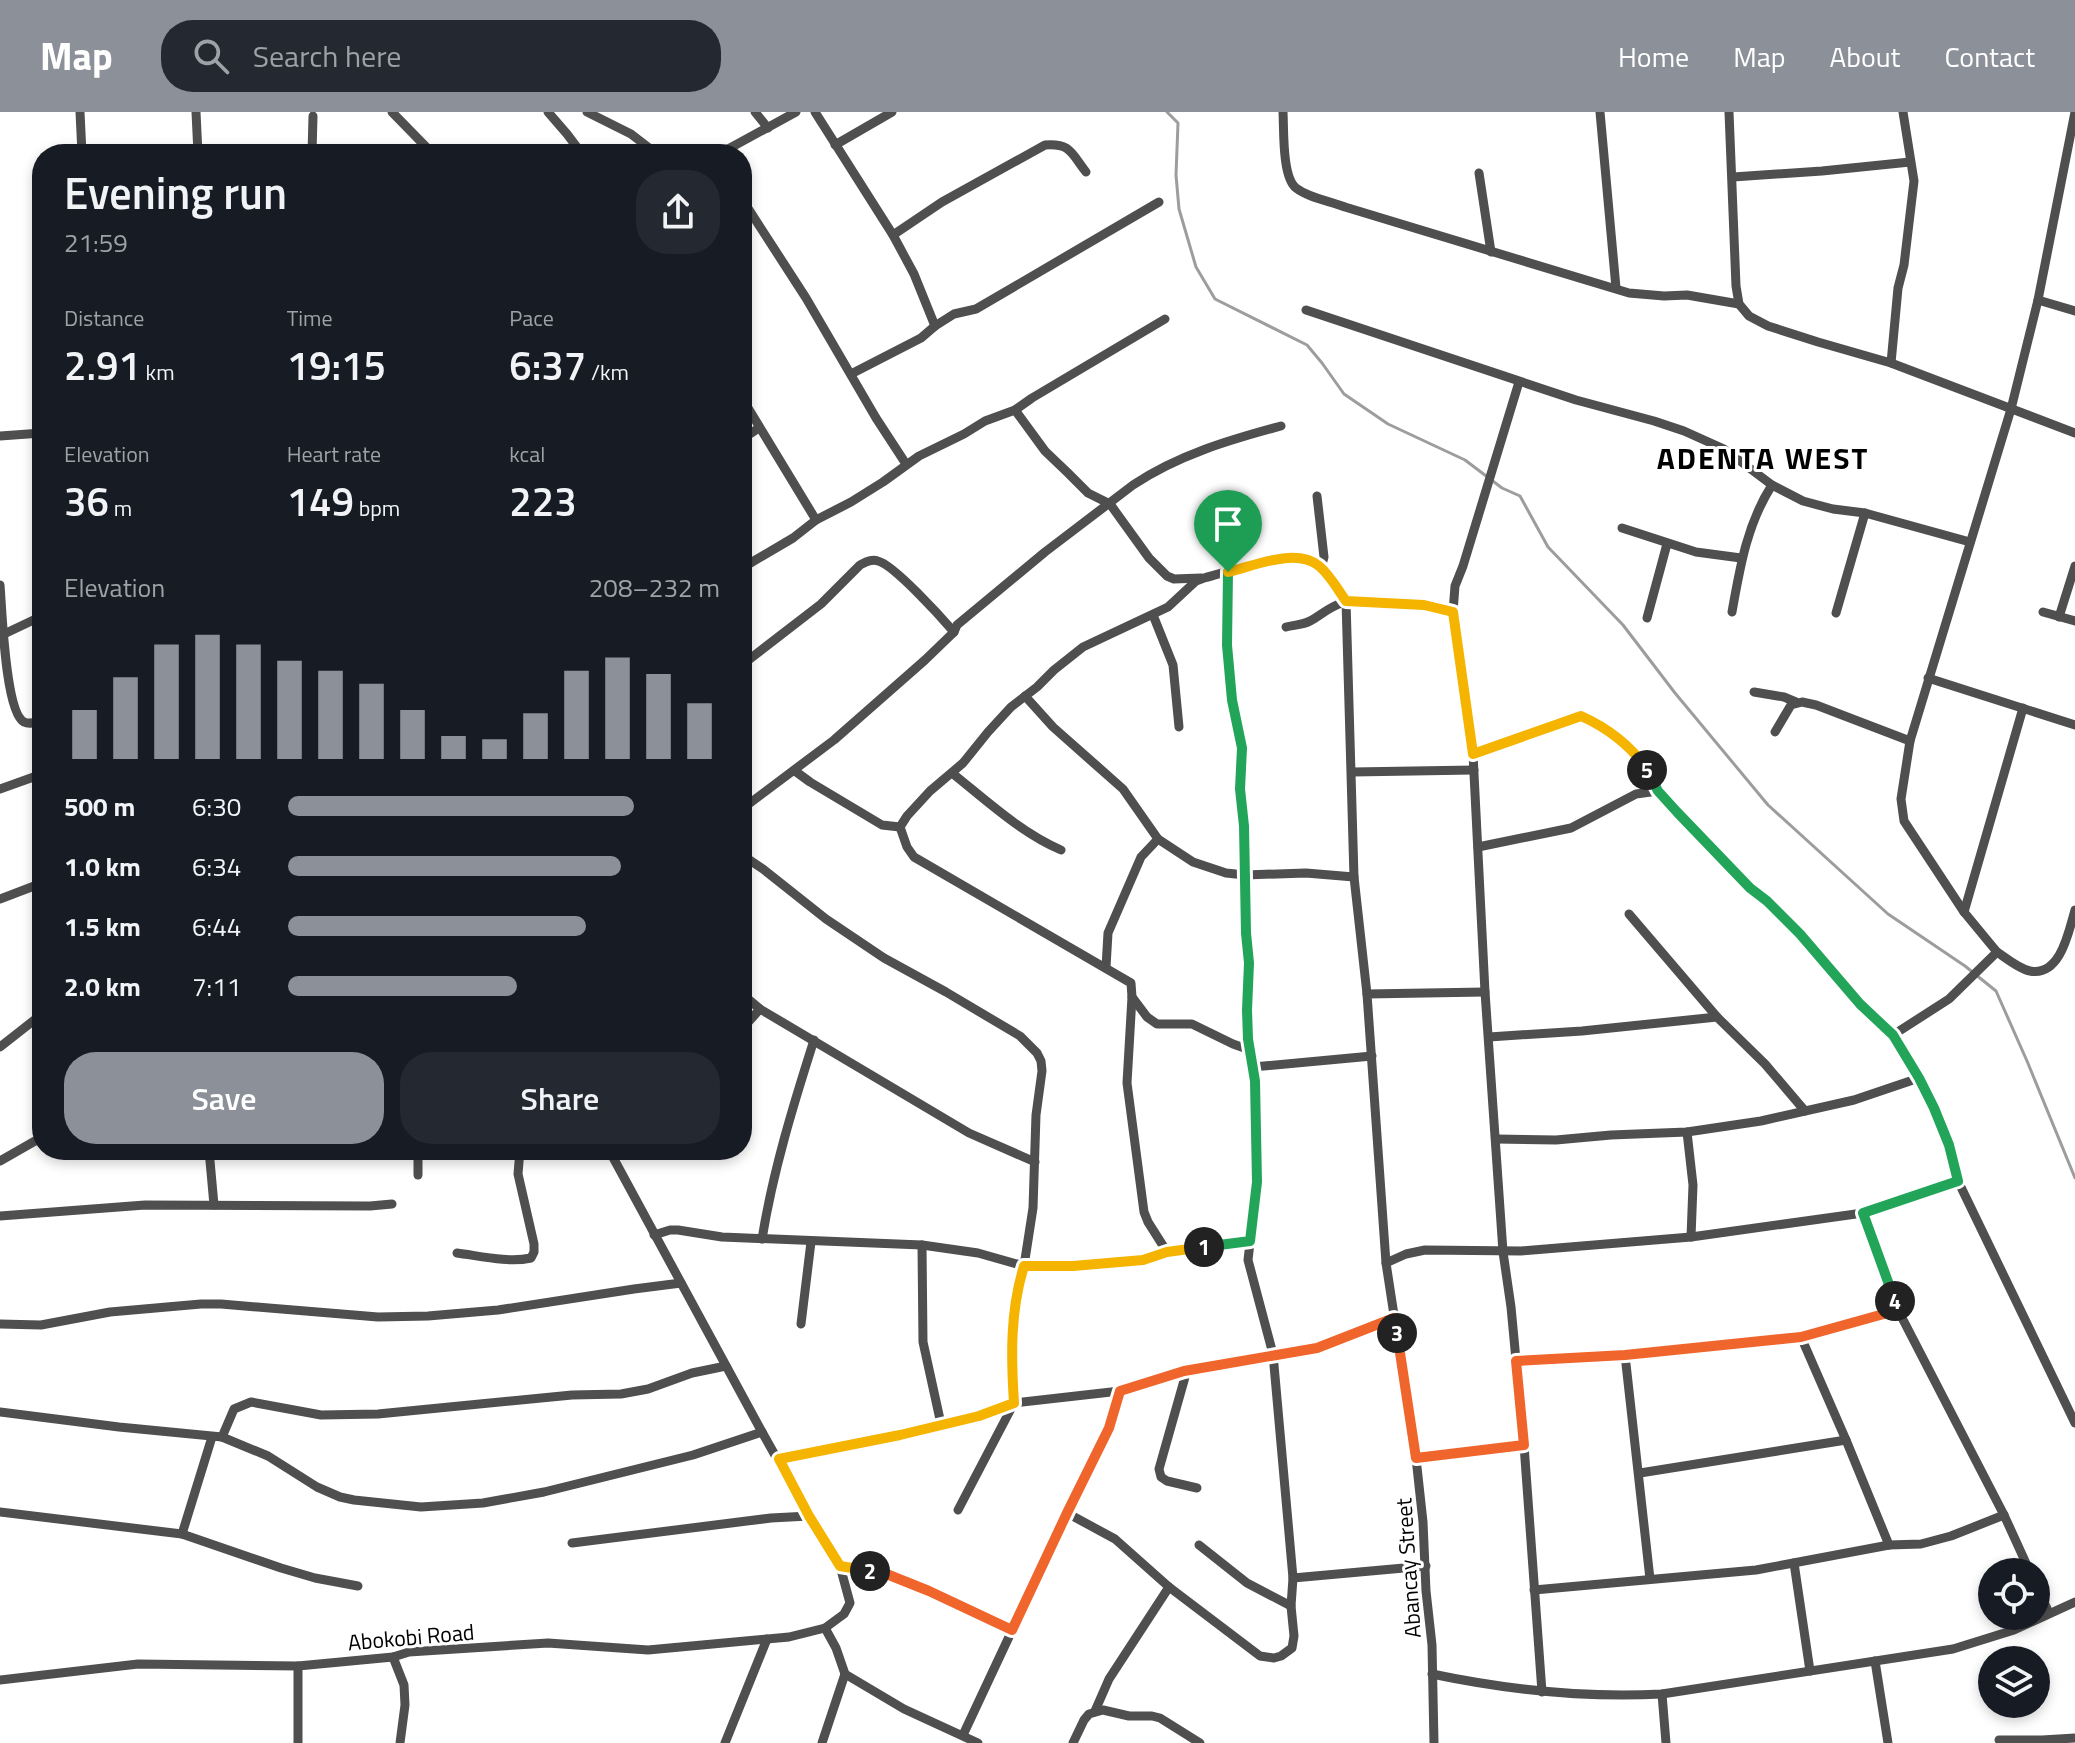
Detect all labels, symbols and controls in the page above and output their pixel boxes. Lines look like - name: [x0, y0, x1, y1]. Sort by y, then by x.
- search box: [161, 20, 721, 92]
- text: Map: [40, 27, 113, 85]
- text: Search here: [253, 33, 402, 79]
- icon: search: [189, 34, 233, 78]
- text: Home: [1618, 35, 1689, 78]
- text: Map: [1733, 35, 1786, 78]
- text: About: [1830, 35, 1900, 78]
- text: Contact: [1944, 35, 2035, 78]
- text: Evening run: [64, 159, 287, 226]
- button: share: [636, 170, 720, 254]
- text: 21:59: [64, 223, 128, 262]
- text: Distance: [64, 301, 144, 335]
- text: Time: [287, 301, 333, 335]
- text: Pace: [509, 301, 554, 335]
- text: 2.91: [64, 335, 141, 396]
- text: 19:15: [287, 335, 386, 396]
- text: 6:37: [509, 335, 586, 396]
- text: km: [141, 355, 175, 389]
- text: /km: [586, 355, 629, 389]
- district label: ADENTA WEST: [1657, 435, 1869, 481]
- text: Elevation: [64, 437, 150, 471]
- text: Heart rate: [287, 437, 381, 471]
- text: kcal: [509, 437, 545, 471]
- text: 36: [64, 471, 109, 532]
- text: 149: [287, 471, 354, 532]
- text: 223: [509, 471, 577, 532]
- pin: [1194, 490, 1262, 572]
- text: m: [109, 491, 132, 525]
- text: bpm: [354, 491, 400, 525]
- icon: arrive: [1206, 502, 1250, 546]
- text: Elevation: [64, 568, 165, 607]
- text: 208–232 m: [589, 568, 720, 607]
- pin: 5: [1627, 750, 1667, 790]
- text: 5: [1641, 753, 1653, 787]
- text: 500 m: [64, 787, 135, 826]
- text: 6:30: [192, 787, 241, 826]
- text: 1.0 km: [64, 847, 141, 886]
- text: 6:34: [192, 847, 241, 886]
- text: 1.5 km: [64, 907, 141, 946]
- text: 6:44: [192, 907, 241, 946]
- text: 2.0 km: [64, 967, 141, 1006]
- text: 7:11: [192, 967, 241, 1006]
- button: Save: [64, 1052, 384, 1144]
- button: Share: [400, 1052, 720, 1144]
- pin: 1: [1184, 1227, 1224, 1267]
- text: 1: [1198, 1230, 1210, 1264]
- pin: 4: [1875, 1281, 1915, 1321]
- text: 4: [1889, 1284, 1901, 1318]
- pin: 3: [1377, 1313, 1417, 1353]
- text: 3: [1391, 1316, 1403, 1350]
- street label: Abancay Street: [1386, 1497, 1430, 1639]
- pin: 2: [850, 1551, 890, 1591]
- text: 2: [864, 1554, 876, 1588]
- map controls: [1978, 1558, 2050, 1718]
- button: locate: [1978, 1558, 2050, 1630]
- street label: Abokobi Road: [346, 1615, 476, 1659]
- button: layers: [1978, 1646, 2050, 1718]

